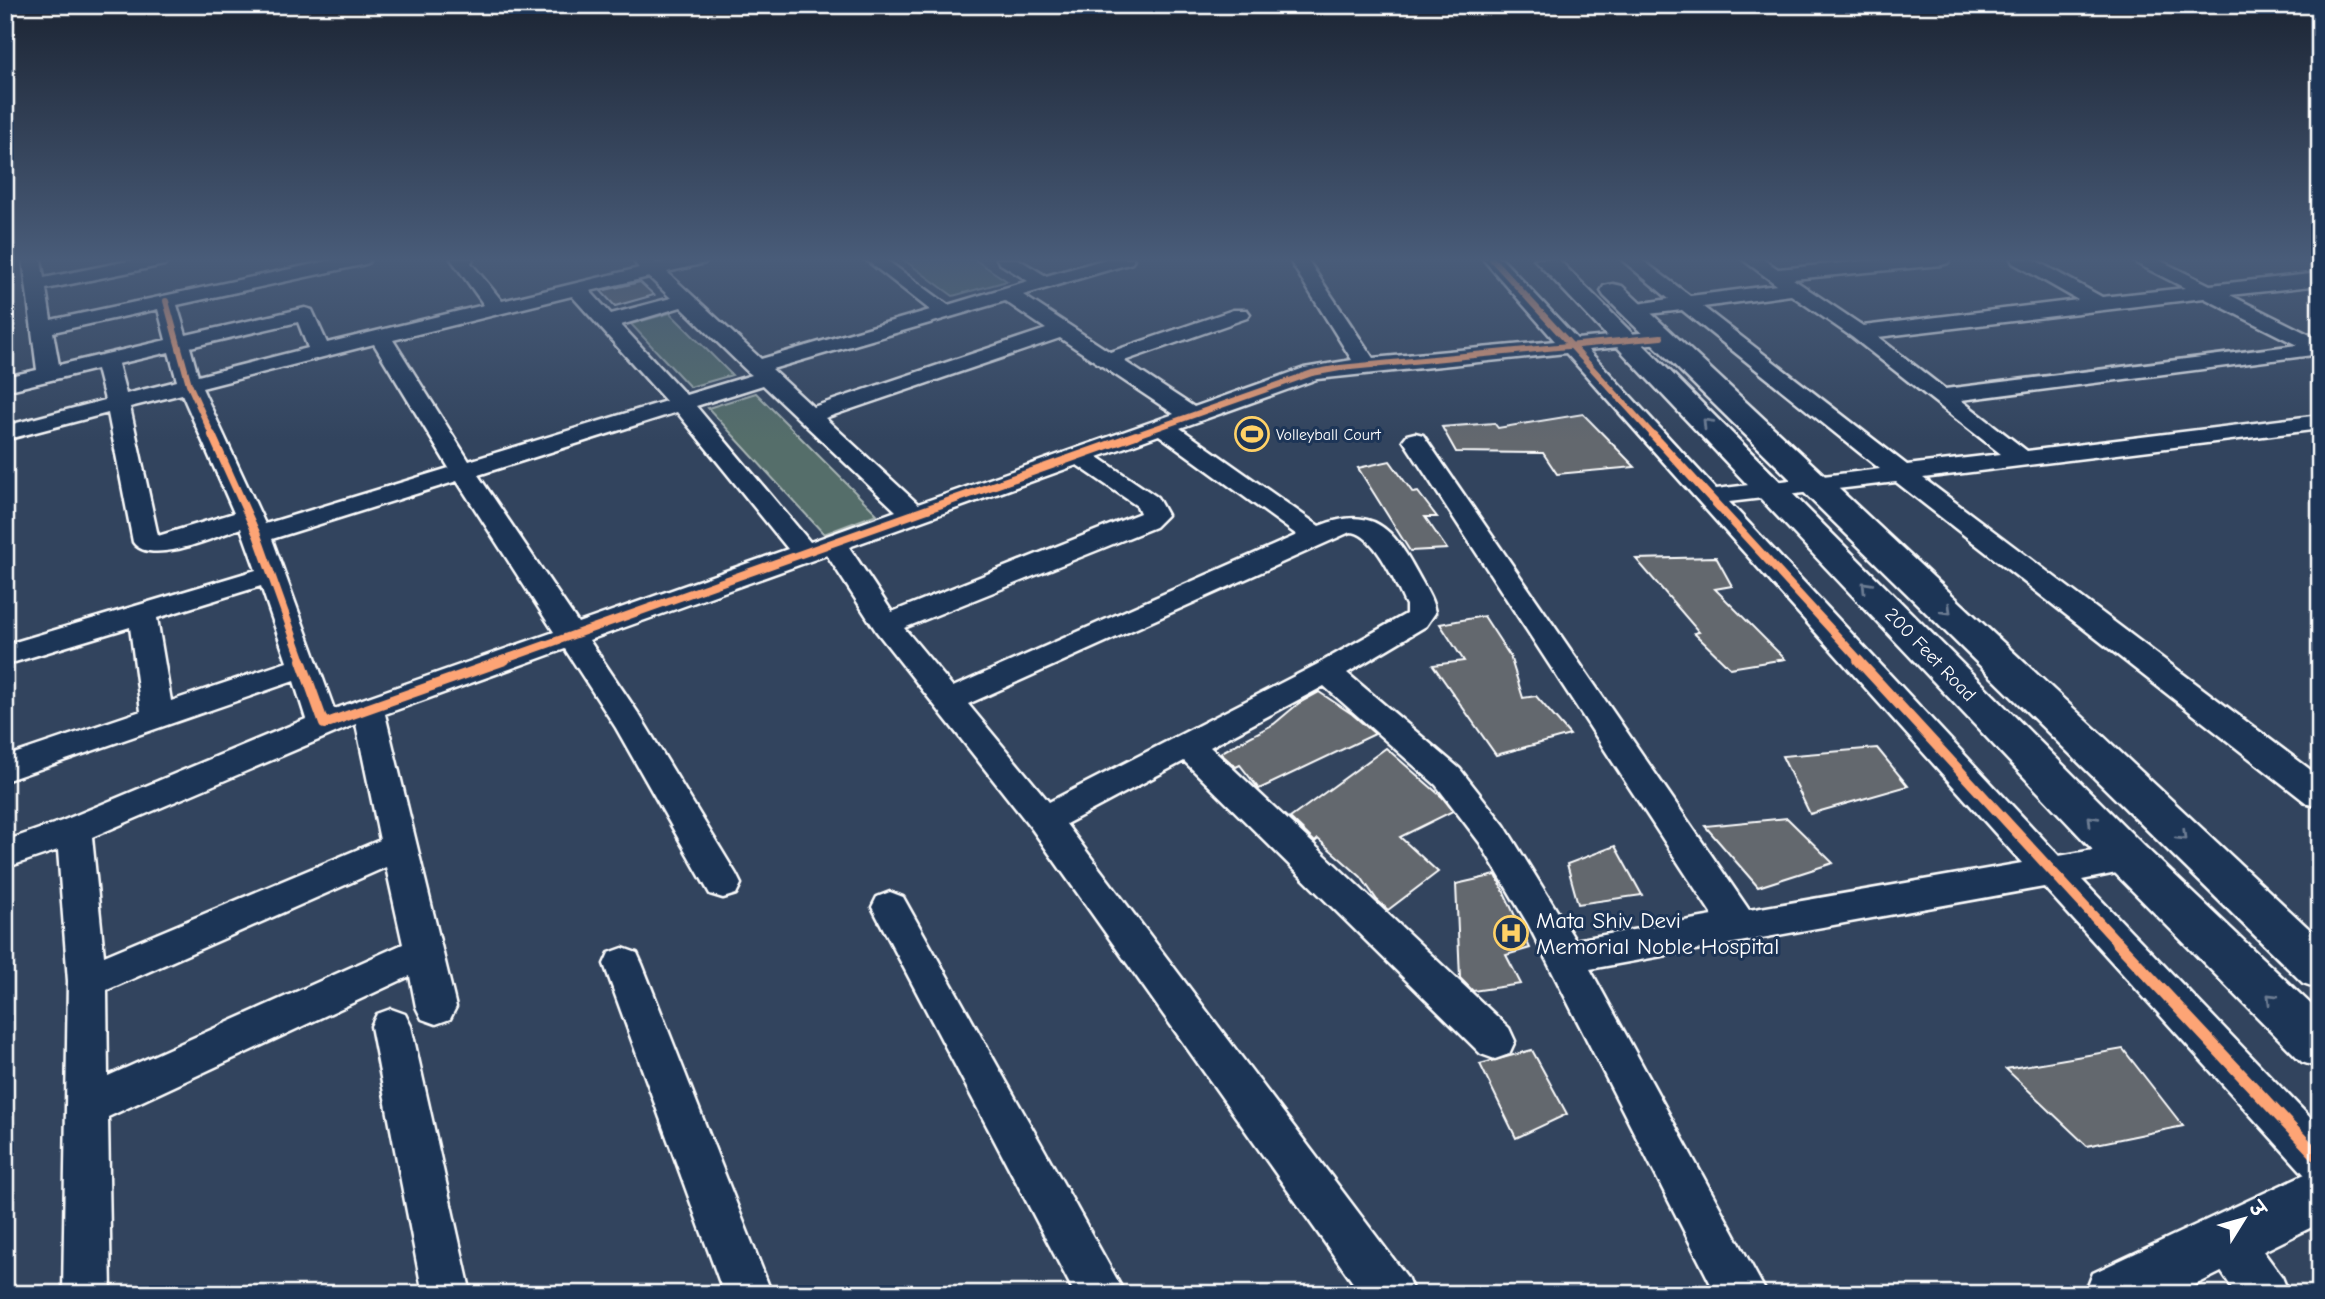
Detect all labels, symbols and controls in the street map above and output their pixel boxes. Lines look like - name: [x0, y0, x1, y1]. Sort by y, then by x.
- sports icon: Volleyball Court: [1233, 415, 1271, 453]
- one-way arrow: [1703, 418, 1716, 431]
- place label: Volleyball Court: [1276, 426, 1381, 444]
- one-way arrow: [1861, 582, 1874, 595]
- one-way arrow: [1939, 602, 1952, 615]
- street label: 200 Feet Road: [1880, 603, 1980, 706]
- one-way arrow: [2088, 815, 2101, 828]
- one-way arrow: [2173, 828, 2186, 841]
- place label: Mata Shiv Devi Memorial Noble Hospital: [1536, 907, 1779, 960]
- hospital icon: Mata Shiv Devi Memorial Noble Hospital: [1492, 914, 1530, 952]
- one-way arrow: [2266, 993, 2279, 1006]
- north arrow: [2210, 1184, 2280, 1254]
- text: उ: [2243, 1196, 2271, 1223]

